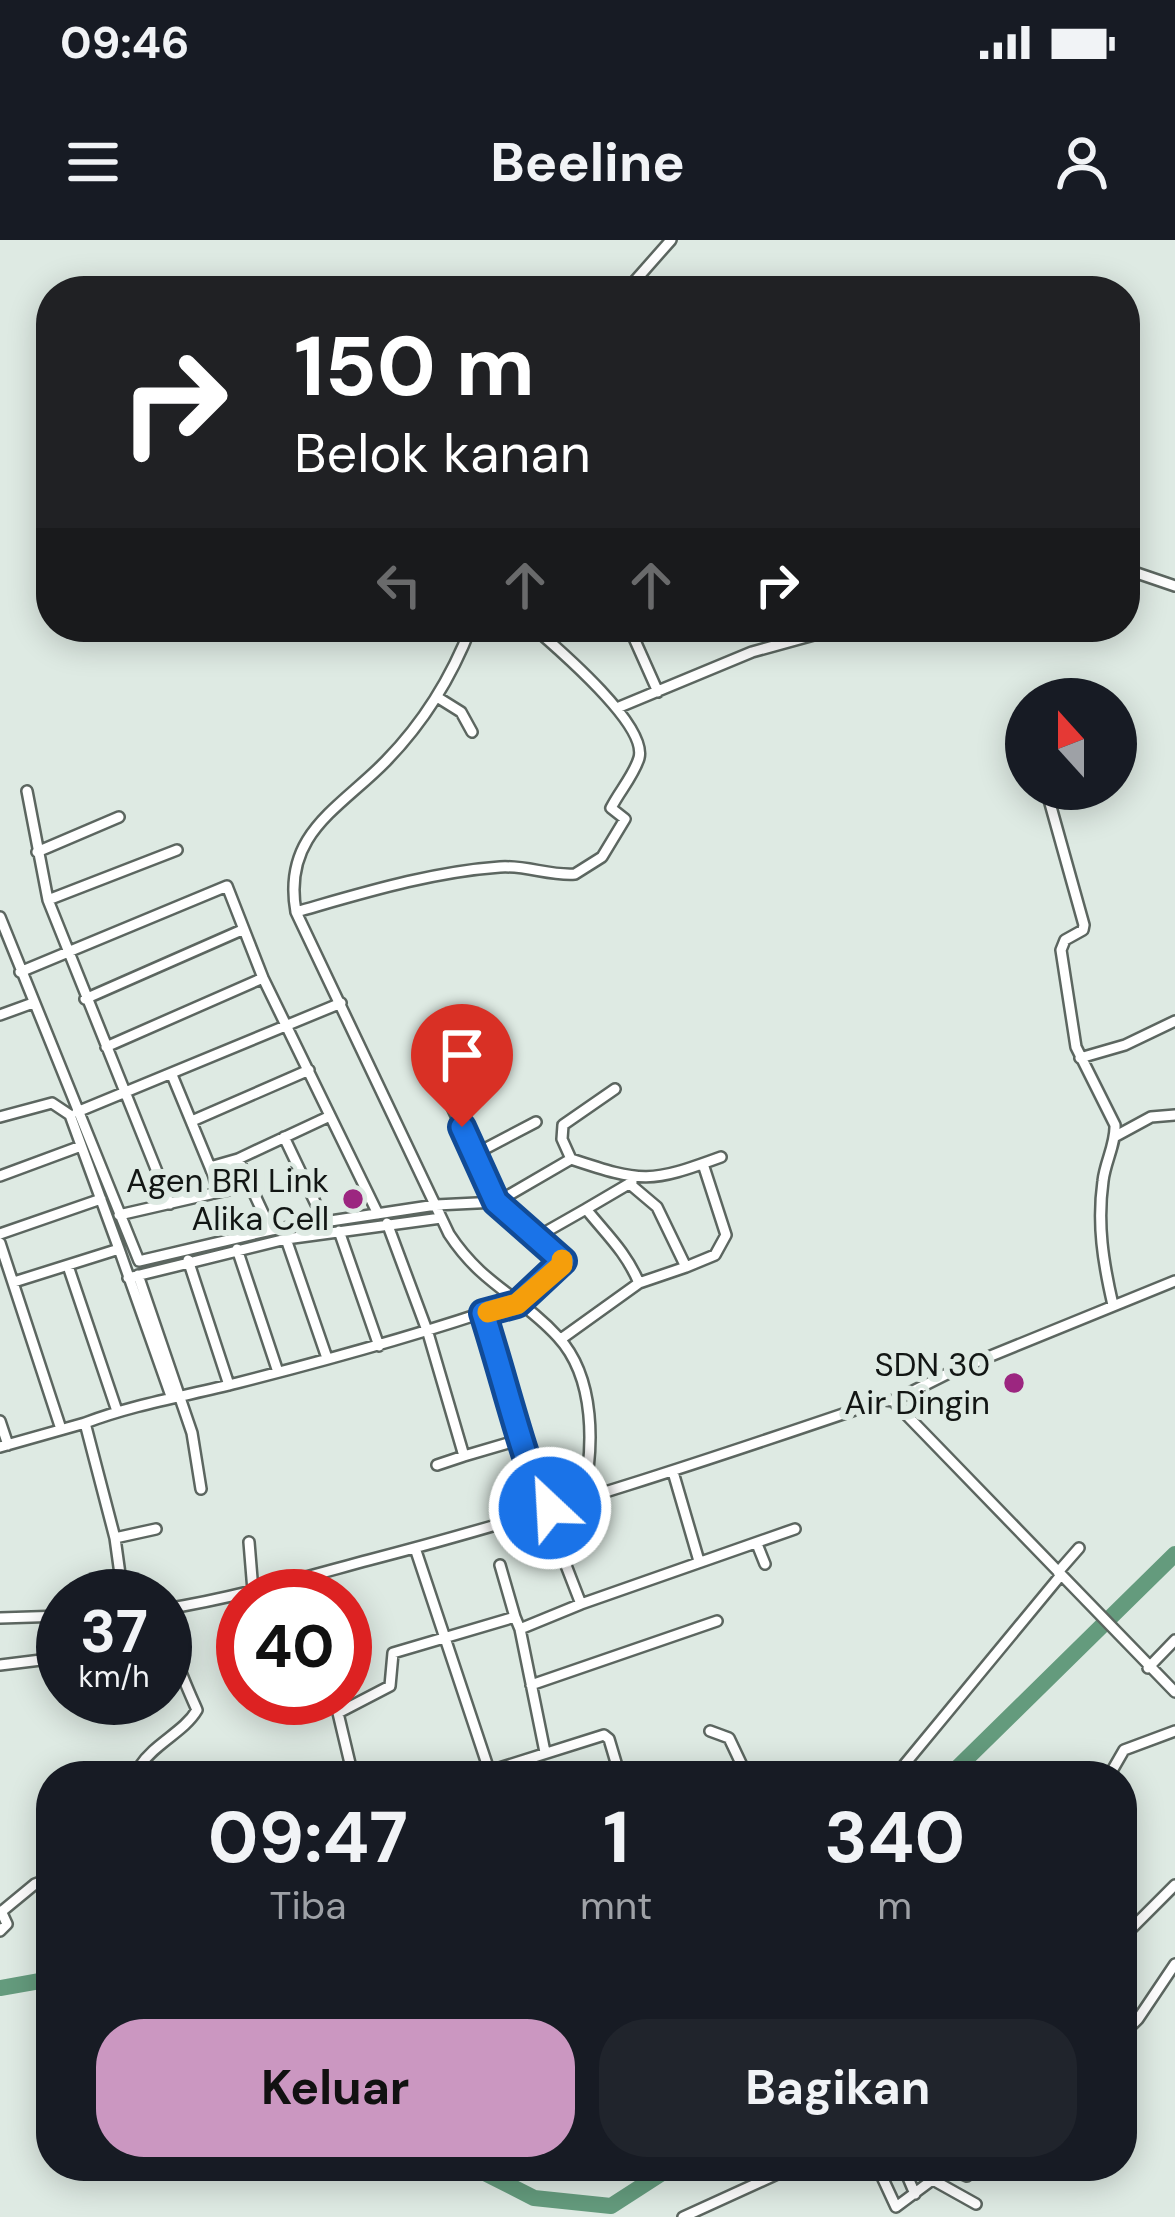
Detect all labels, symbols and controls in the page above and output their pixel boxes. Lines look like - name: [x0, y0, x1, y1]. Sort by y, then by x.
- text: 09:46: [60, 13, 189, 72]
- text: Beeline: [490, 127, 685, 198]
- icon: menu: [60, 129, 126, 195]
- icon: person: [1049, 129, 1115, 195]
- text: 150 m: [294, 312, 535, 421]
- icon: right: [96, 324, 252, 480]
- text: Belok kanan: [294, 418, 591, 489]
- icon: left: [366, 552, 432, 618]
- icon: ahead: [492, 552, 558, 618]
- icon: ahead: [618, 552, 684, 618]
- icon: right: [744, 552, 810, 618]
- north arrow: [1005, 678, 1137, 810]
- map controls: [1005, 678, 1137, 810]
- pin: [411, 1004, 513, 1127]
- icon: arrive: [429, 1022, 495, 1088]
- place label: Agen BRI Link Alika Cell: [126, 1159, 329, 1240]
- marker: Agen BRI Link Alika Cell: [340, 1186, 366, 1212]
- place label: SDN 30 Air Dingin: [844, 1343, 990, 1424]
- marker: SDN 30 Air Dingin: [1001, 1370, 1027, 1396]
- position arrow: [487, 1445, 613, 1571]
- speed limit sign: 40: [216, 1569, 372, 1725]
- text: 37: [80, 1592, 148, 1671]
- text: km/h: [79, 1657, 149, 1696]
- text: 09:47: [208, 1791, 408, 1884]
- text: 1: [603, 1791, 629, 1884]
- text: 340: [824, 1791, 965, 1884]
- text: Tiba: [270, 1880, 346, 1931]
- text: mnt: [580, 1880, 652, 1931]
- text: m: [877, 1880, 912, 1931]
- button: Keluar: [96, 2019, 575, 2157]
- button: Bagikan: [599, 2019, 1077, 2157]

